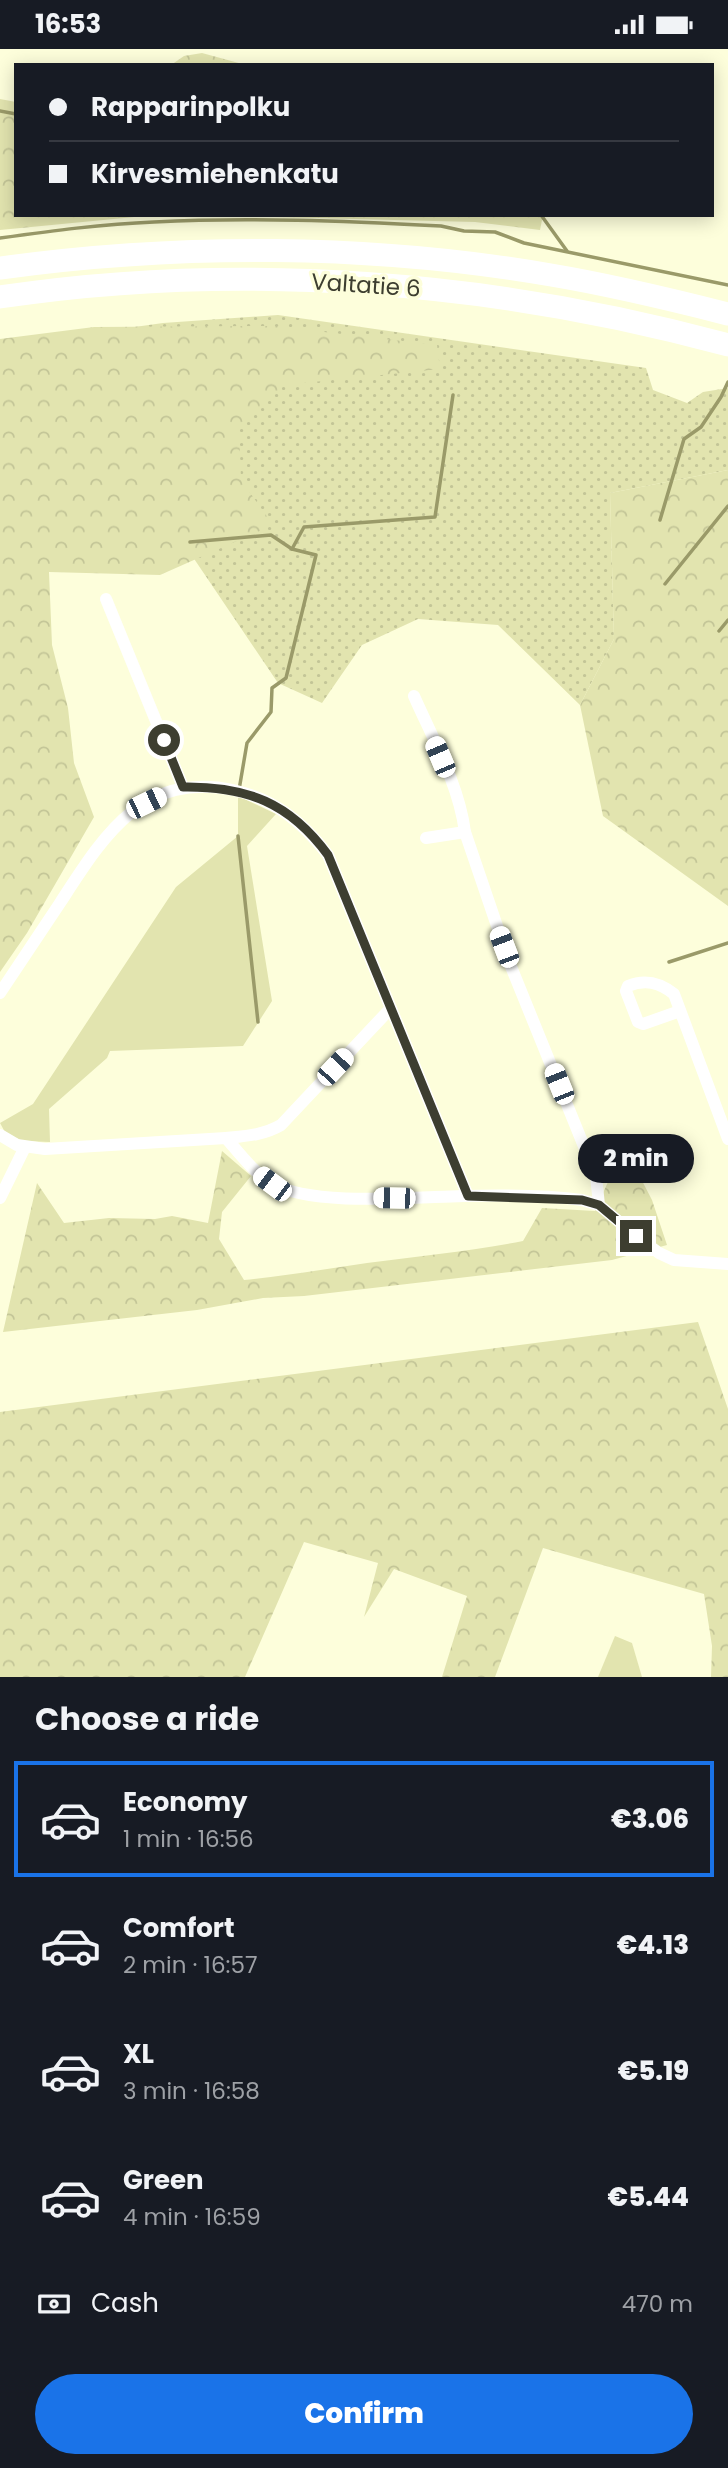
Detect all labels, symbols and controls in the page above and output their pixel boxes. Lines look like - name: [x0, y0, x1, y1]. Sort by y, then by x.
- text: 16:53: [35, 6, 101, 42]
- text: Rapparinpolku: [91, 89, 290, 125]
- text: Kirvesmiehenkatu: [91, 156, 339, 192]
- street label: Valtatie 6: [310, 265, 422, 305]
- route start: [148, 724, 180, 756]
- car: [423, 734, 458, 780]
- car: [123, 784, 170, 822]
- car: [487, 924, 522, 970]
- car: [313, 1044, 358, 1090]
- car: [542, 1061, 577, 1107]
- callout: 2 min: [578, 1135, 694, 1183]
- text: 2 min: [604, 1142, 668, 1174]
- car: [249, 1163, 296, 1205]
- car: [373, 1187, 416, 1209]
- route end: [620, 1220, 652, 1252]
- text: Choose a ride: [35, 1696, 259, 1741]
- text: Economy: [123, 1784, 247, 1820]
- icon: car: [39, 1788, 102, 1851]
- text: €3.06: [611, 1801, 689, 1837]
- text: 1 min · 16:56: [123, 1823, 254, 1855]
- text: Comfort: [123, 1910, 235, 1946]
- icon: car: [39, 1914, 102, 1977]
- text: €4.13: [617, 1927, 689, 1963]
- text: 2 min · 16:57: [123, 1949, 257, 1981]
- text: XL: [123, 2036, 154, 2072]
- icon: car: [39, 2040, 102, 2103]
- text: €5.19: [618, 2053, 689, 2089]
- text: 3 min · 16:58: [123, 2075, 260, 2107]
- text: Green: [123, 2162, 204, 2198]
- icon: car: [39, 2166, 102, 2229]
- text: €5.44: [608, 2179, 689, 2215]
- text: 4 min · 16:59: [123, 2201, 261, 2233]
- icon: cash: [35, 2285, 73, 2323]
- text: Cash: [91, 2285, 159, 2321]
- text: 470 m: [622, 2288, 693, 2320]
- button: Confirm: [35, 2374, 693, 2454]

